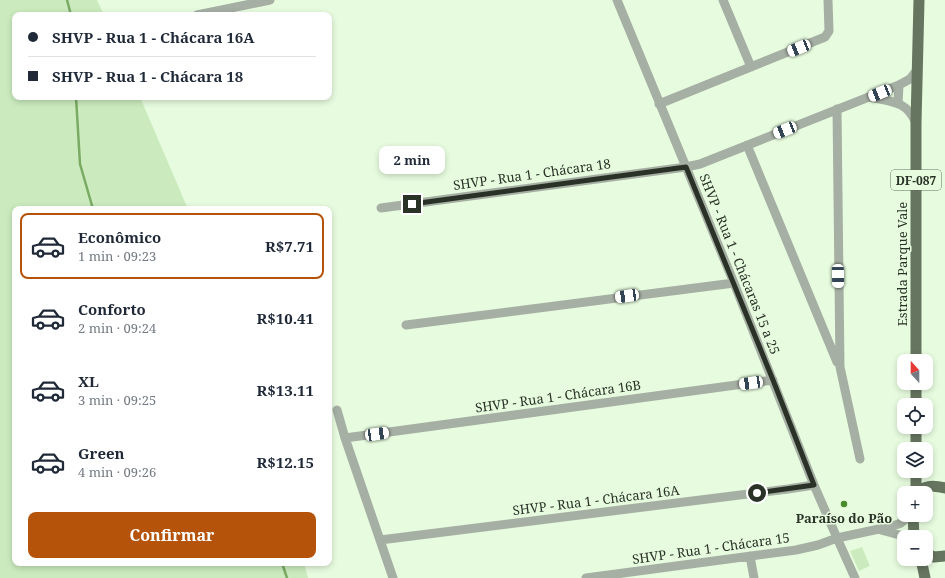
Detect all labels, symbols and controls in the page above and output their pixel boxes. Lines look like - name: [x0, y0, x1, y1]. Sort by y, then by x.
- text: SHVP - Rua 1 - Chácara 16A: [52, 27, 255, 47]
- car: [786, 38, 812, 58]
- text: SHVP - Rua 1 - Chácara 18: [52, 66, 243, 86]
- car: [867, 83, 893, 103]
- car: [772, 120, 798, 140]
- callout: 2 min: [379, 146, 445, 174]
- text: 2 min: [394, 151, 430, 169]
- street label: SHVP - Rua 1 - Chácara 18: [452, 154, 612, 194]
- road number: DF-087: [891, 170, 941, 190]
- street label: SHVP - Rua 1 - Chácaras 15 a 25: [695, 171, 785, 357]
- route end: [403, 195, 421, 213]
- street label: Estrada Parque Vale: [893, 202, 911, 326]
- text: Econômico: [78, 227, 161, 247]
- icon: car: [30, 228, 66, 264]
- text: R$7.71: [265, 236, 314, 256]
- text: 1 min · 09:23: [78, 247, 156, 265]
- car: [832, 264, 844, 288]
- car: [614, 288, 640, 304]
- text: Conforto: [78, 299, 146, 319]
- icon: car: [30, 300, 66, 336]
- text: R$10.41: [257, 308, 314, 328]
- text: 2 min · 09:24: [78, 319, 156, 337]
- north arrow: [897, 354, 933, 390]
- map controls: [897, 354, 933, 566]
- text: XL: [78, 371, 99, 391]
- icon: car: [30, 372, 66, 408]
- street label: SHVP - Rua 1 - Chácara 16B: [474, 375, 642, 417]
- car: [738, 375, 764, 391]
- text: R$13.11: [257, 380, 314, 400]
- text: 3 min · 09:25: [78, 391, 156, 409]
- button: locate: [897, 398, 933, 434]
- car: [364, 426, 390, 442]
- button: layers: [897, 442, 933, 478]
- text: Green: [78, 443, 125, 463]
- icon: car: [30, 444, 66, 480]
- text: R$12.15: [257, 452, 314, 472]
- text: 4 min · 09:26: [78, 463, 156, 481]
- street label: SHVP - Rua 1 - Chácara 16A: [512, 481, 681, 519]
- route start: [748, 484, 766, 502]
- button: +: [897, 486, 933, 522]
- marker: Paraíso do Pão: [839, 499, 849, 509]
- place label: Paraíso do Pão: [796, 509, 892, 527]
- button: Confirmar: [28, 512, 316, 558]
- street label: SHVP - Rua 1 - Chácara 15: [631, 528, 791, 568]
- button: −: [897, 530, 933, 566]

